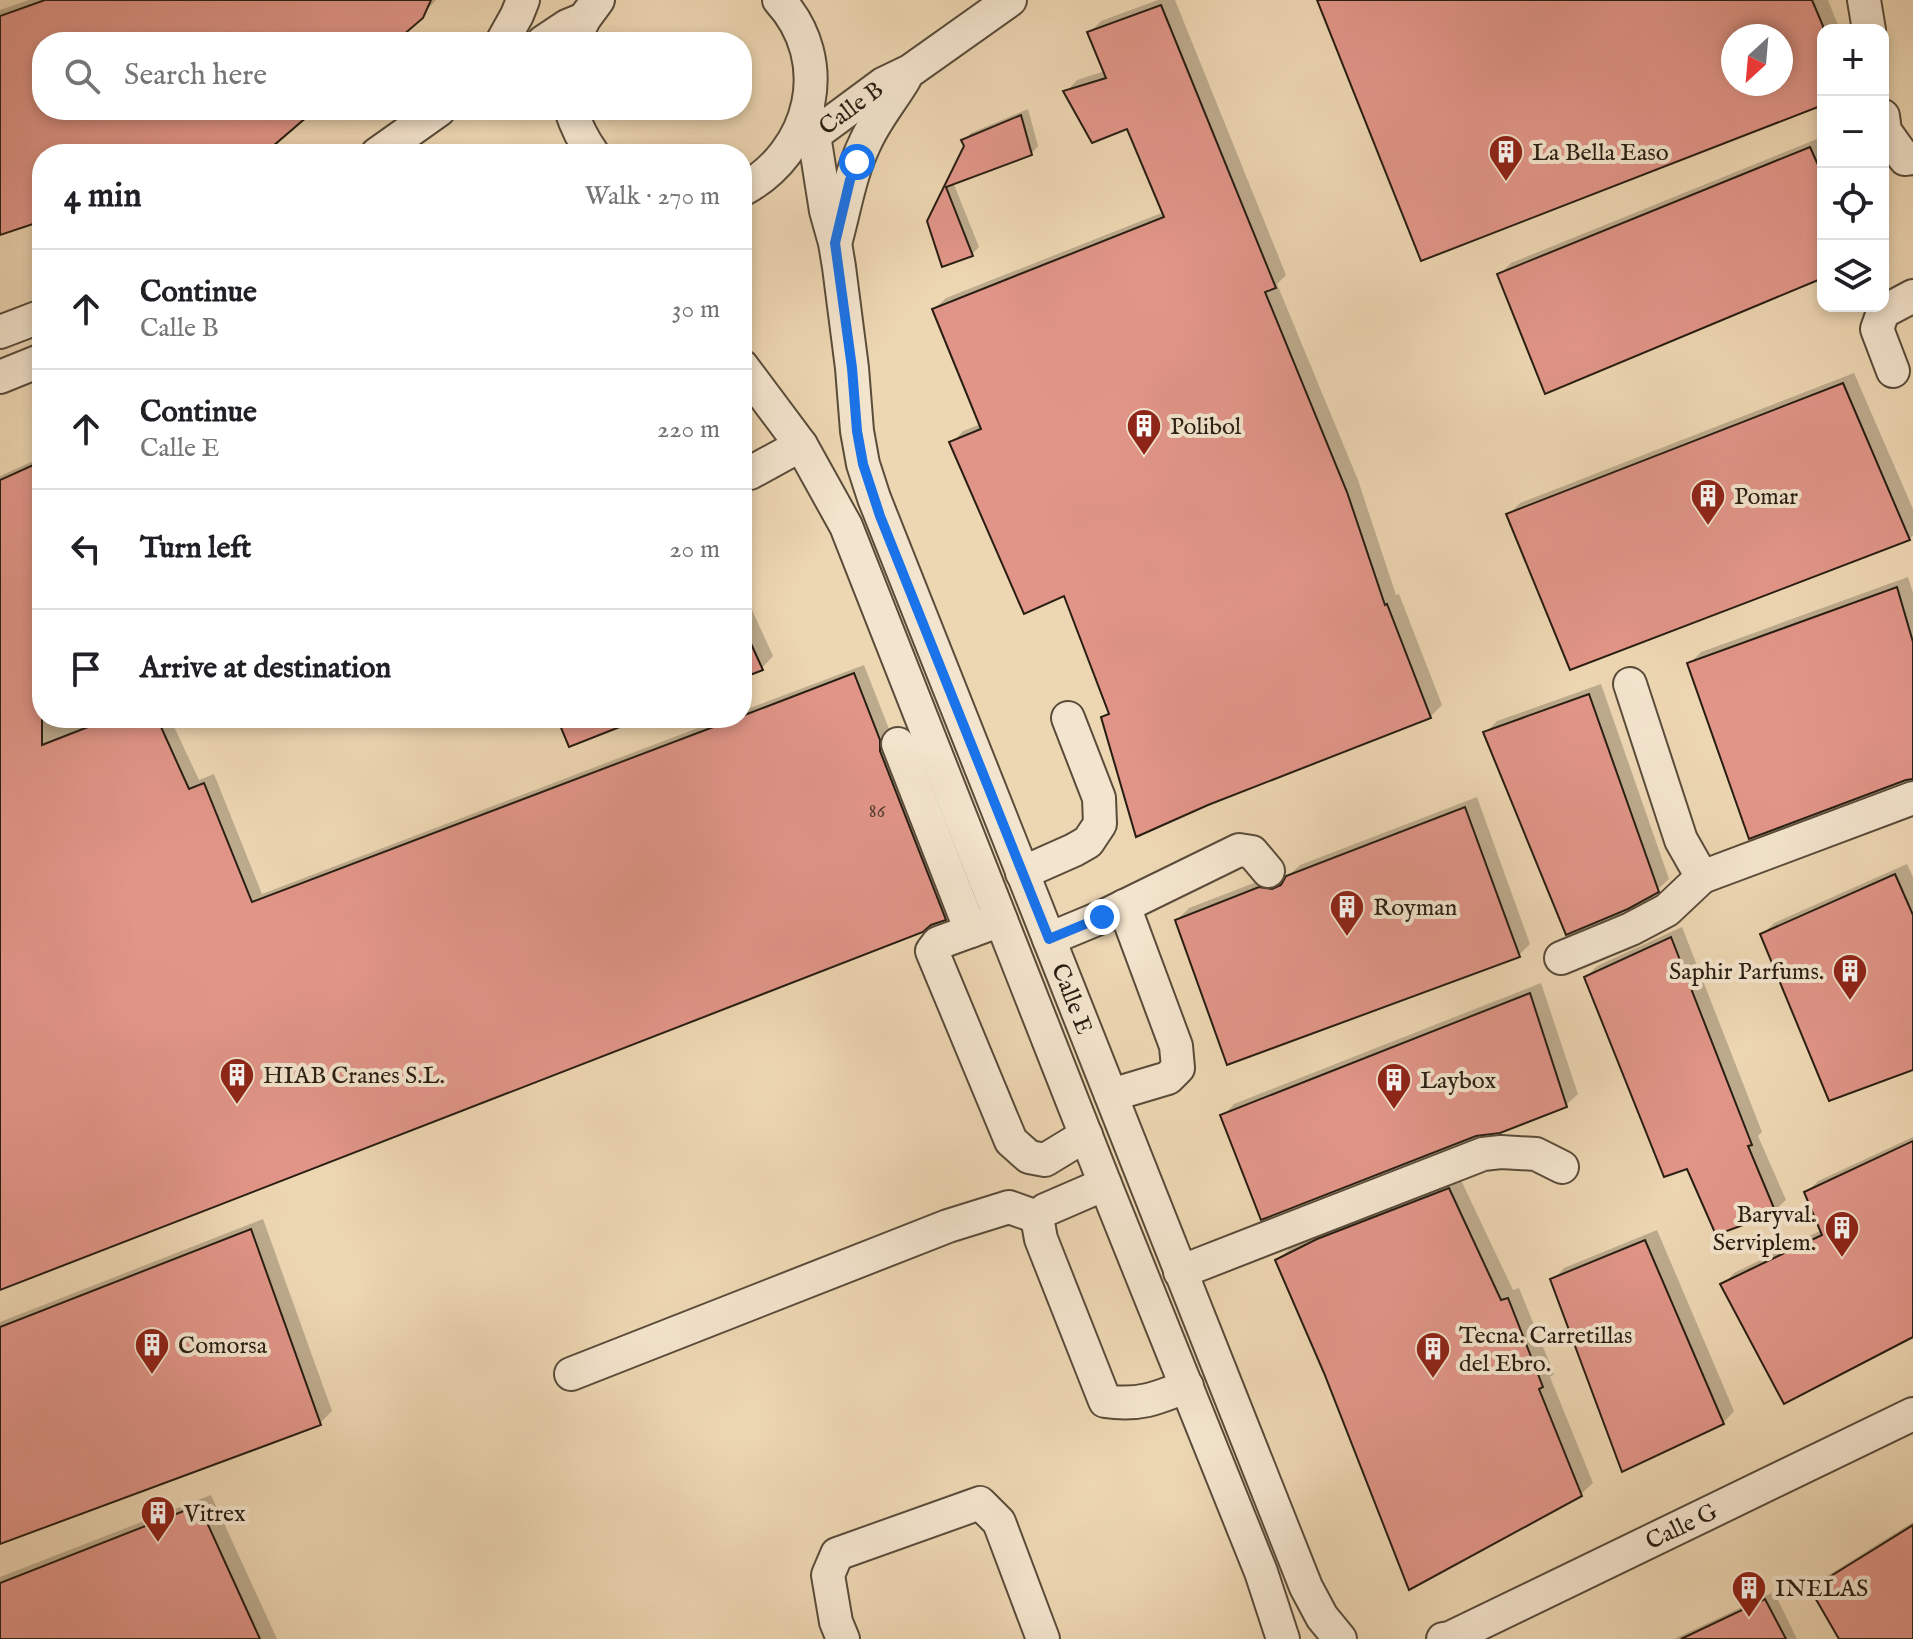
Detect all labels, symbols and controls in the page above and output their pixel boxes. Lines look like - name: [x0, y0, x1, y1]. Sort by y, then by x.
- north arrow: [1721, 24, 1793, 96]
- map controls: [1817, 24, 1889, 312]
- button: +: [1817, 24, 1889, 96]
- search box: [32, 32, 752, 120]
- icon: search: [60, 54, 104, 98]
- text: Search here: [124, 57, 267, 95]
- street label: Calle B: [813, 75, 890, 143]
- button: −: [1817, 96, 1889, 168]
- building icon: La Bella Easo: [1487, 133, 1525, 183]
- place label: La Bella Easo: [1532, 138, 1669, 169]
- route start: [839, 144, 875, 180]
- button: locate: [1817, 168, 1889, 240]
- text: 4 min: [64, 175, 142, 218]
- text: Walk · 270 m: [585, 180, 720, 213]
- button: layers: [1817, 240, 1889, 312]
- text: Continue: [140, 274, 257, 312]
- icon: ahead: [64, 287, 108, 331]
- text: 30 m: [672, 293, 720, 326]
- text: Calle B: [140, 312, 219, 345]
- text: Continue: [140, 394, 257, 432]
- icon: ahead: [64, 407, 108, 451]
- building icon: Polibol: [1125, 407, 1163, 457]
- place label: Polibol: [1170, 412, 1242, 443]
- text: 220 m: [657, 413, 720, 446]
- text: Calle E: [140, 432, 220, 465]
- building icon: Pomar: [1689, 477, 1727, 527]
- place label: Pomar: [1734, 482, 1798, 513]
- icon: left: [64, 527, 108, 571]
- text: Turn left: [140, 530, 251, 568]
- text: 20 m: [669, 533, 720, 566]
- icon: arrive: [64, 647, 108, 691]
- text: Arrive at destination: [140, 650, 391, 688]
- house number: 86: [869, 799, 886, 824]
- building icon: Royman: [1328, 888, 1366, 938]
- place label: Royman: [1373, 893, 1458, 924]
- route end: [1084, 899, 1120, 935]
- building icon: Saphir Parfums.: [1831, 952, 1869, 1002]
- place label: Saphir Parfums.: [1669, 957, 1824, 988]
- street label: Calle E: [1043, 959, 1099, 1039]
- building icon: HIAB Cranes S.L.: [218, 1056, 256, 1106]
- place label: HIAB Cranes S.L.: [263, 1061, 445, 1092]
- building icon: Laybox: [1375, 1061, 1413, 1111]
- place label: Laybox: [1420, 1066, 1497, 1097]
- place label: Baryval. Serviplem.: [1713, 1200, 1816, 1259]
- building icon: Baryval. Serviplem.: [1823, 1209, 1861, 1259]
- place label: Tecna. Carretillas del Ebro.: [1459, 1321, 1632, 1380]
- building icon: Comorsa: [133, 1326, 171, 1376]
- building icon: Tecna. Carretillas del Ebro.: [1414, 1330, 1452, 1380]
- place label: Comorsa: [178, 1331, 268, 1362]
- building icon: Vitrex: [139, 1494, 177, 1544]
- street label: Calle G: [1641, 1497, 1723, 1558]
- place label: Vitrex: [183, 1499, 246, 1530]
- building icon: INELAS: [1730, 1569, 1768, 1619]
- place label: INELAS: [1775, 1574, 1868, 1605]

